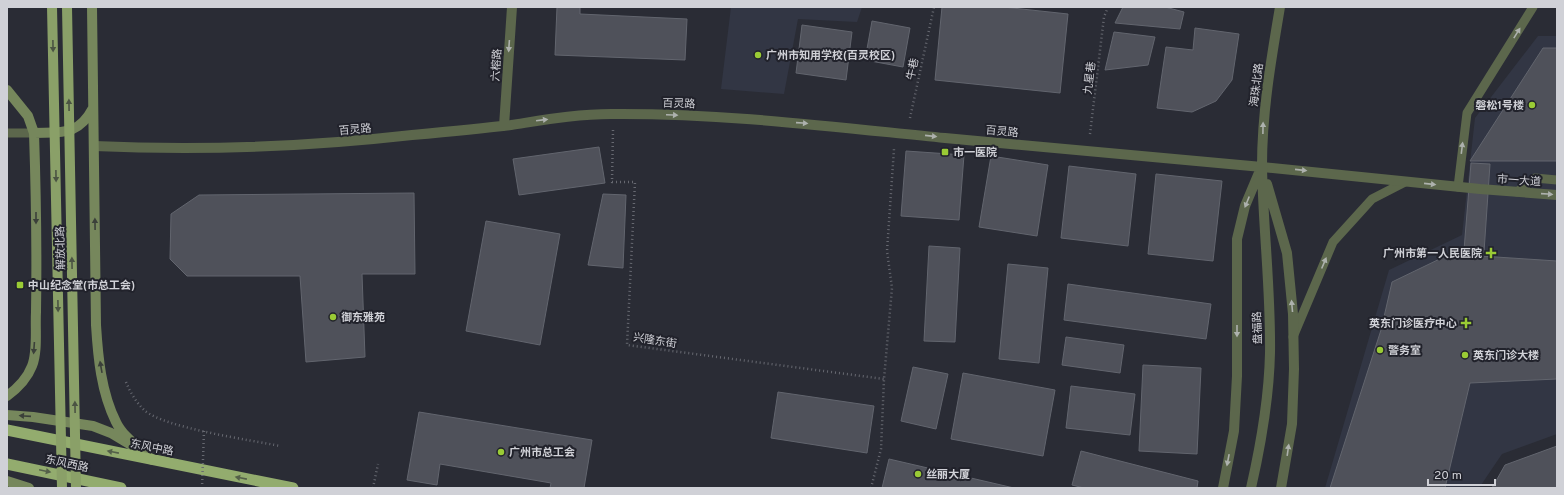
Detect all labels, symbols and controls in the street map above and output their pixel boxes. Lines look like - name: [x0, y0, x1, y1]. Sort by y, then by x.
- one-way arrow: [1513, 27, 1520, 38]
- one-way arrow: [50, 40, 56, 53]
- one-way arrow: [506, 40, 513, 52]
- street label: 六榕路: [489, 48, 505, 82]
- place label: 广州市知用学校(百灵校区): [766, 49, 895, 63]
- marker: 广州市知用学校(百灵校区): [753, 50, 763, 60]
- street label: 牛巷: [904, 57, 922, 81]
- street label: 九星巷: [1081, 61, 1099, 95]
- street label: 海珠北路: [1247, 62, 1267, 108]
- street label: 百灵路: [662, 96, 696, 112]
- one-way arrow: [66, 98, 72, 111]
- place label: 磐松1号楼: [1476, 99, 1524, 113]
- marker: 磐松1号楼: [1527, 100, 1537, 110]
- one-way arrow: [666, 112, 679, 118]
- one-way arrow: [536, 117, 548, 124]
- one-way arrow: [796, 120, 808, 126]
- one-way arrow: [1260, 121, 1266, 134]
- street label: 百灵路: [338, 122, 372, 138]
- street label: 百灵路: [985, 124, 1019, 140]
- one-way arrow: [925, 133, 937, 139]
- one-way arrow: [1459, 142, 1466, 154]
- place label: 市一医院: [953, 146, 997, 160]
- marker: 市一医院: [940, 147, 950, 157]
- one-way arrow: [1295, 167, 1307, 173]
- one-way arrow: [53, 170, 59, 183]
- street label: 市一大道: [1496, 172, 1541, 190]
- one-way arrow: [1424, 181, 1436, 187]
- one-way arrow: [1541, 190, 1553, 197]
- one-way arrow: [1243, 197, 1249, 209]
- one-way arrow: [33, 212, 39, 225]
- one-way arrow: [92, 217, 98, 230]
- street label: 解放北路: [54, 226, 68, 270]
- place label: 广州市第一人民医院: [1383, 247, 1482, 261]
- marker: 广州市第一人民医院: [1485, 247, 1497, 259]
- one-way arrow: [69, 256, 75, 269]
- one-way arrow: [1322, 257, 1328, 269]
- place label: 中山纪念堂(市总工会): [28, 279, 135, 293]
- marker: 中山纪念堂(市总工会): [15, 280, 25, 290]
- one-way arrow: [55, 300, 62, 312]
- one-way arrow: [1289, 300, 1295, 312]
- place label: 御东雅苑: [341, 311, 385, 325]
- street label: 盘福路: [1250, 311, 1266, 345]
- marker: 御东雅苑: [328, 312, 338, 322]
- place label: 英东门诊医疗中心: [1369, 317, 1457, 331]
- marker: 英东门诊医疗中心: [1460, 317, 1472, 329]
- one-way arrow: [1234, 325, 1240, 338]
- street label: 兴隆东街: [632, 331, 678, 351]
- one-way arrow: [31, 342, 38, 354]
- place label: 警务室: [1388, 344, 1421, 358]
- marker: 警务室: [1375, 345, 1385, 355]
- place label: 英东门诊大楼: [1473, 349, 1539, 363]
- marker: 英东门诊大楼: [1460, 350, 1470, 360]
- one-way arrow: [97, 361, 103, 374]
- one-way arrow: [72, 400, 78, 413]
- one-way arrow: [19, 413, 31, 420]
- street label: 东风中路: [129, 437, 175, 459]
- one-way arrow: [1285, 444, 1291, 456]
- place label: 广州市总工会: [509, 446, 575, 460]
- marker: 广州市总工会: [496, 447, 506, 457]
- one-way arrow: [107, 449, 119, 455]
- street label: 东风西路: [44, 453, 90, 475]
- one-way arrow: [1225, 454, 1231, 466]
- scale bar: [1428, 461, 1495, 487]
- place label: 丝丽大厦: [926, 468, 970, 482]
- text: 20 m: [1434, 468, 1462, 484]
- one-way arrow: [39, 469, 51, 475]
- marker: 丝丽大厦: [913, 469, 923, 479]
- one-way arrow: [235, 474, 247, 480]

